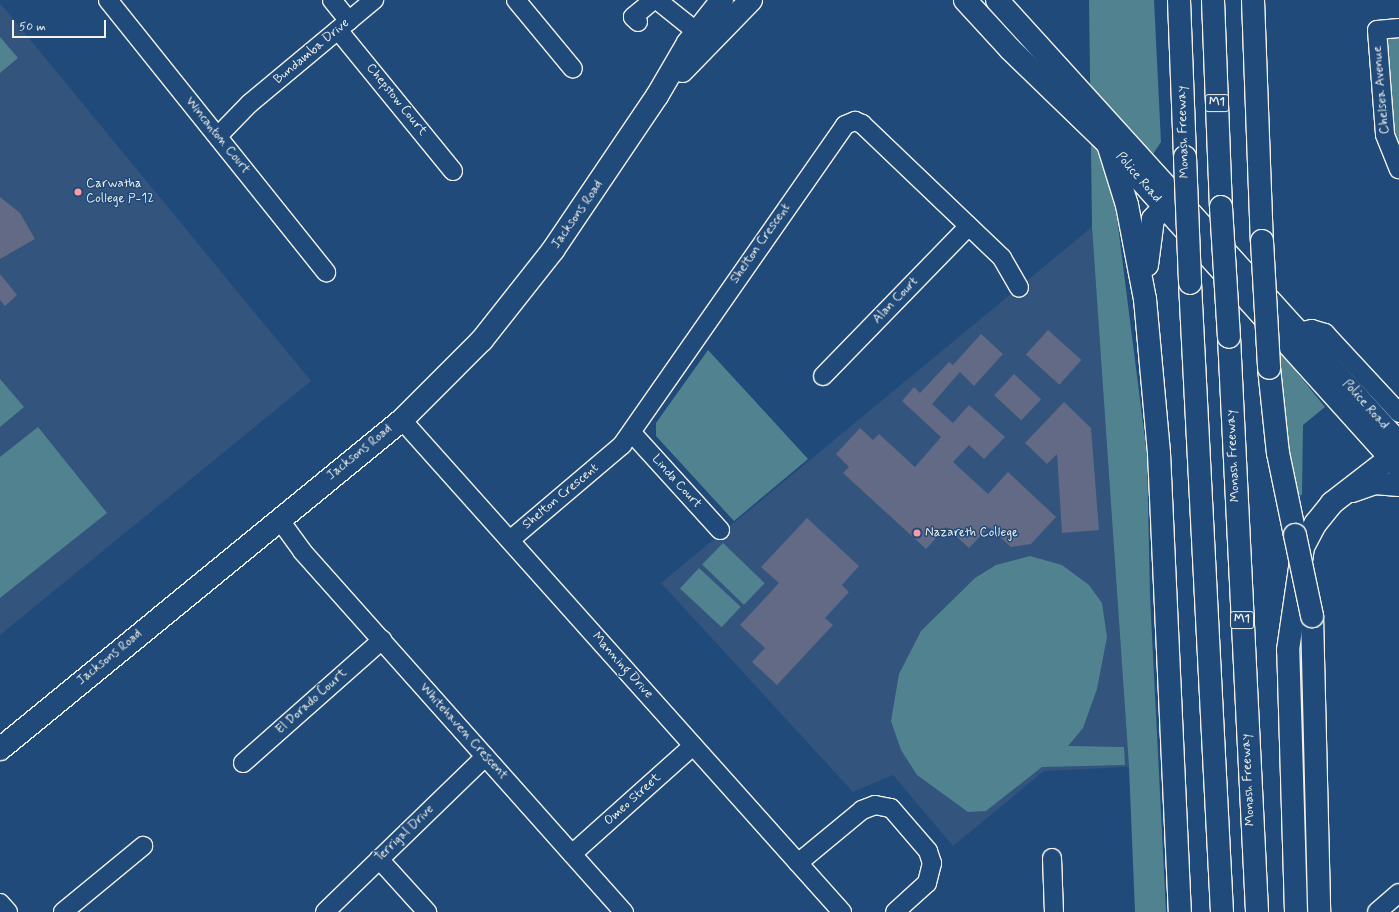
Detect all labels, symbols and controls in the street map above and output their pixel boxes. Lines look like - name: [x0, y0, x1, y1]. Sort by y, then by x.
- scale bar: [14, 12, 108, 38]
- street label: Bundamba Drive: [271, 16, 353, 88]
- text: 50 m: [19, 19, 46, 35]
- street label: Chelsea Avenue: [1370, 45, 1394, 135]
- street label: Chepstow Court: [363, 62, 429, 138]
- street label: Monash Freeway: [1175, 85, 1193, 179]
- road number: M1: [1205, 93, 1229, 113]
- street label: Wincanton Court: [181, 95, 253, 177]
- street label: Police Road: [1112, 150, 1164, 206]
- place label: Carwatha College P-12: [86, 177, 154, 208]
- street label: Jacksons Road: [549, 178, 607, 252]
- marker: Carwatha College P-12: [73, 187, 83, 197]
- street label: Shelton Crescent: [727, 200, 795, 288]
- street label: Alan Court: [870, 274, 922, 328]
- street label: Police Road: [1339, 377, 1391, 433]
- street label: Monash Freeway: [1224, 409, 1244, 503]
- street label: Jacksons Road: [324, 422, 396, 484]
- street label: Linda Court: [648, 452, 704, 512]
- street label: Shelton Crescent: [519, 460, 603, 534]
- place label: Nazareth College: [925, 525, 1018, 541]
- marker: Nazareth College: [912, 528, 922, 538]
- road number: M1: [1230, 610, 1254, 630]
- street label: Jacksons Road: [74, 627, 146, 689]
- street label: Manning Drive: [588, 630, 656, 702]
- street label: El Dorado Court: [275, 667, 349, 737]
- street label: Whitehaven Crescent: [416, 681, 510, 783]
- street label: Monash Freeway: [1239, 733, 1259, 827]
- street label: Omeo Street: [601, 771, 665, 829]
- street label: Terrigal Drive: [373, 802, 437, 866]

